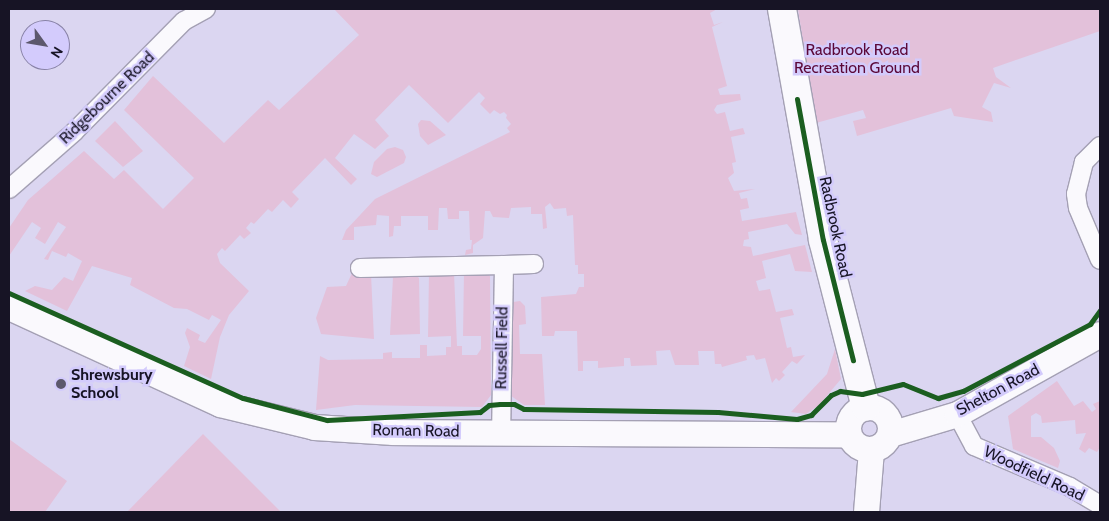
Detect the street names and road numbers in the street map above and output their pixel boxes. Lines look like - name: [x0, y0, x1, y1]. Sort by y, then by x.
- street label: Ridgebourne Road: [56, 48, 158, 148]
- street label: Radbrook Road: [815, 175, 855, 279]
- street label: Russell Field: [492, 306, 512, 390]
- street label: Shelton Road: [953, 360, 1043, 420]
- street label: Roman Road: [372, 421, 460, 441]
- street label: Woodfield Road: [981, 442, 1087, 506]

